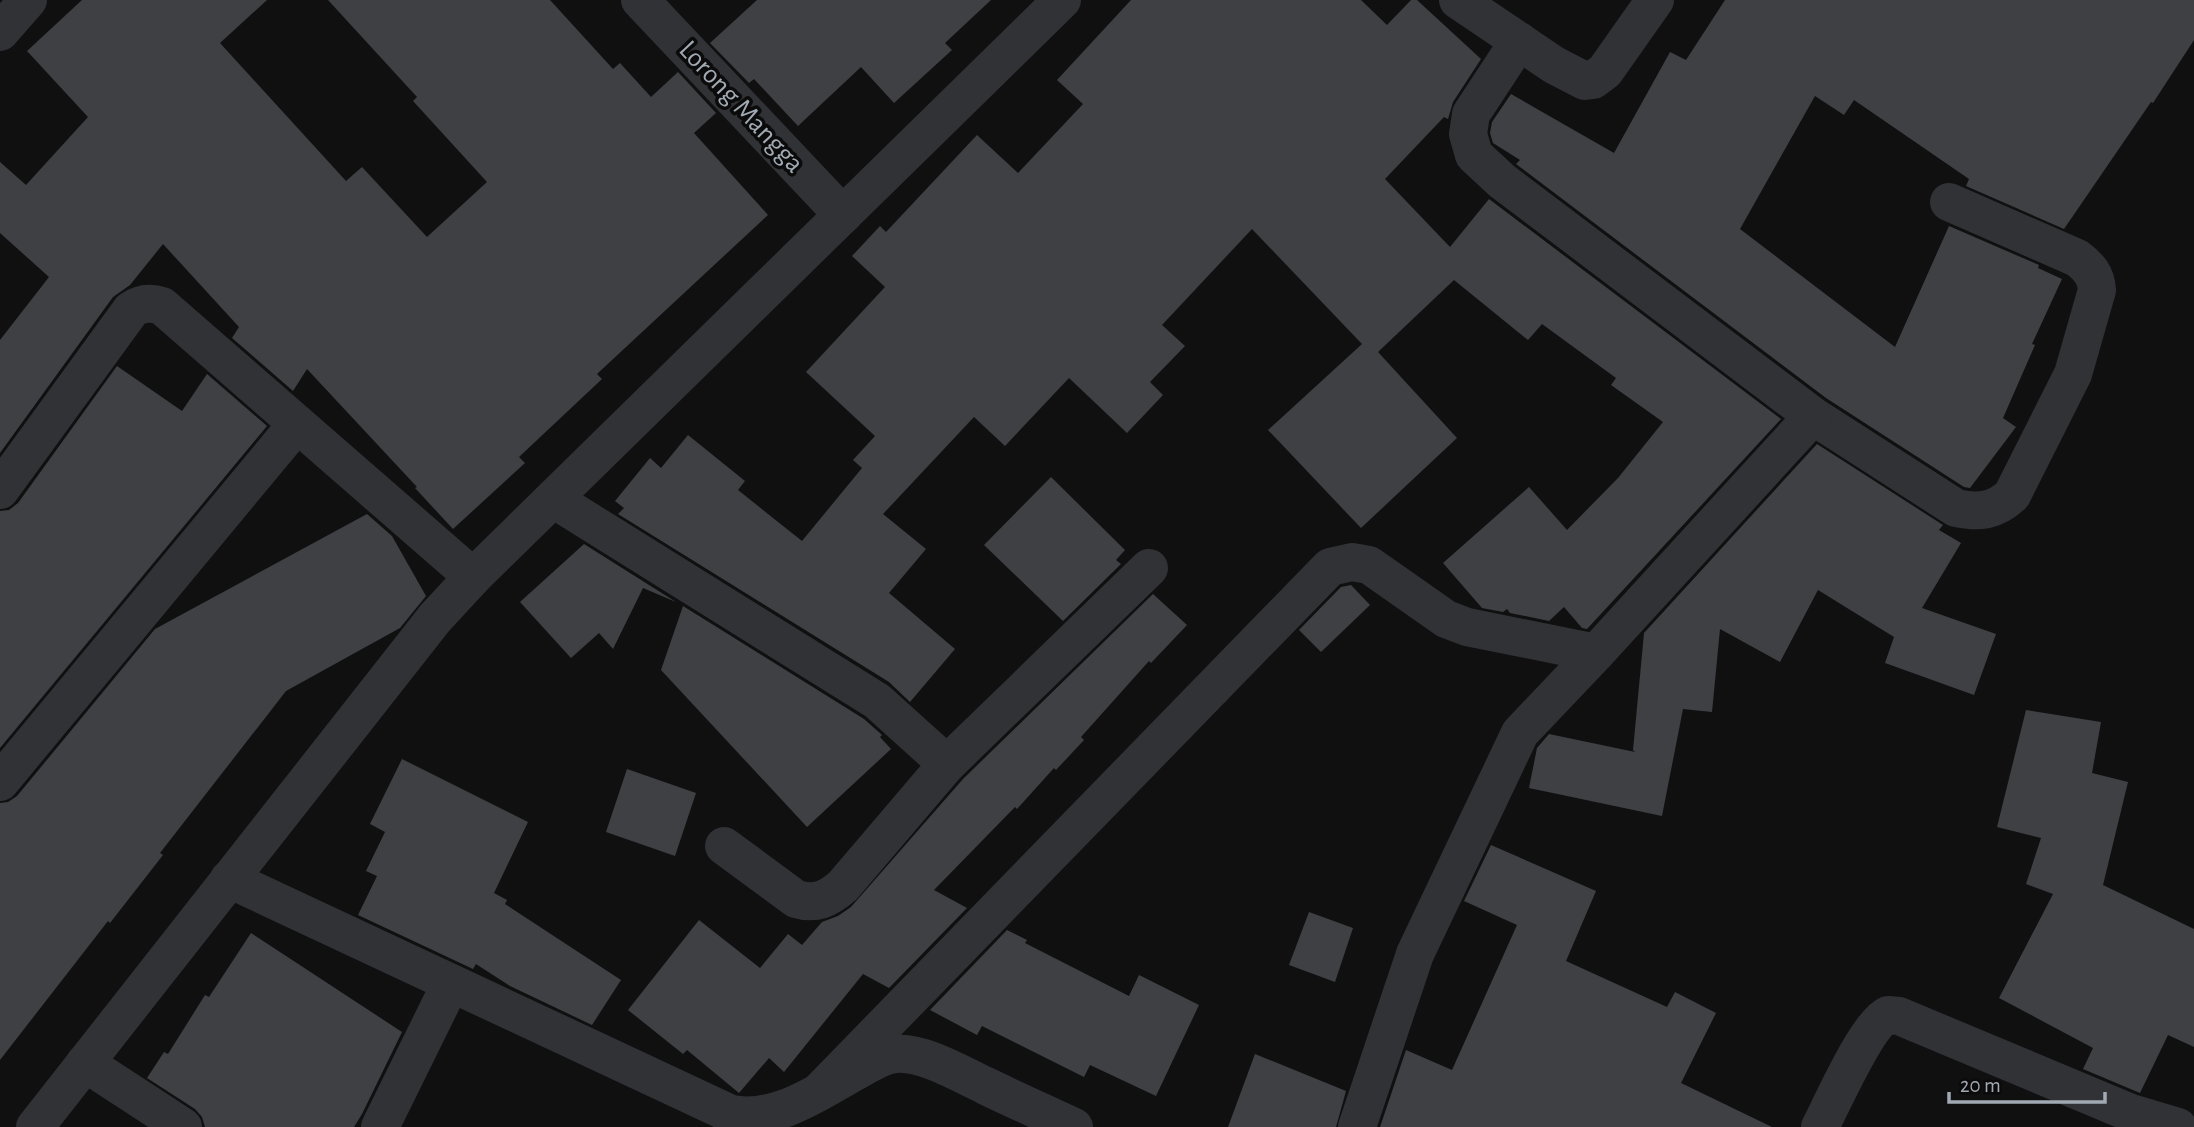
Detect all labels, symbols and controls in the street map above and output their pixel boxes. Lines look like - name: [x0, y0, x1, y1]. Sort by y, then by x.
- street label: Lorong Mangga: [673, 36, 809, 178]
- scale bar: [1949, 1060, 2105, 1104]
- text: 20 m: [1960, 1075, 2001, 1096]

